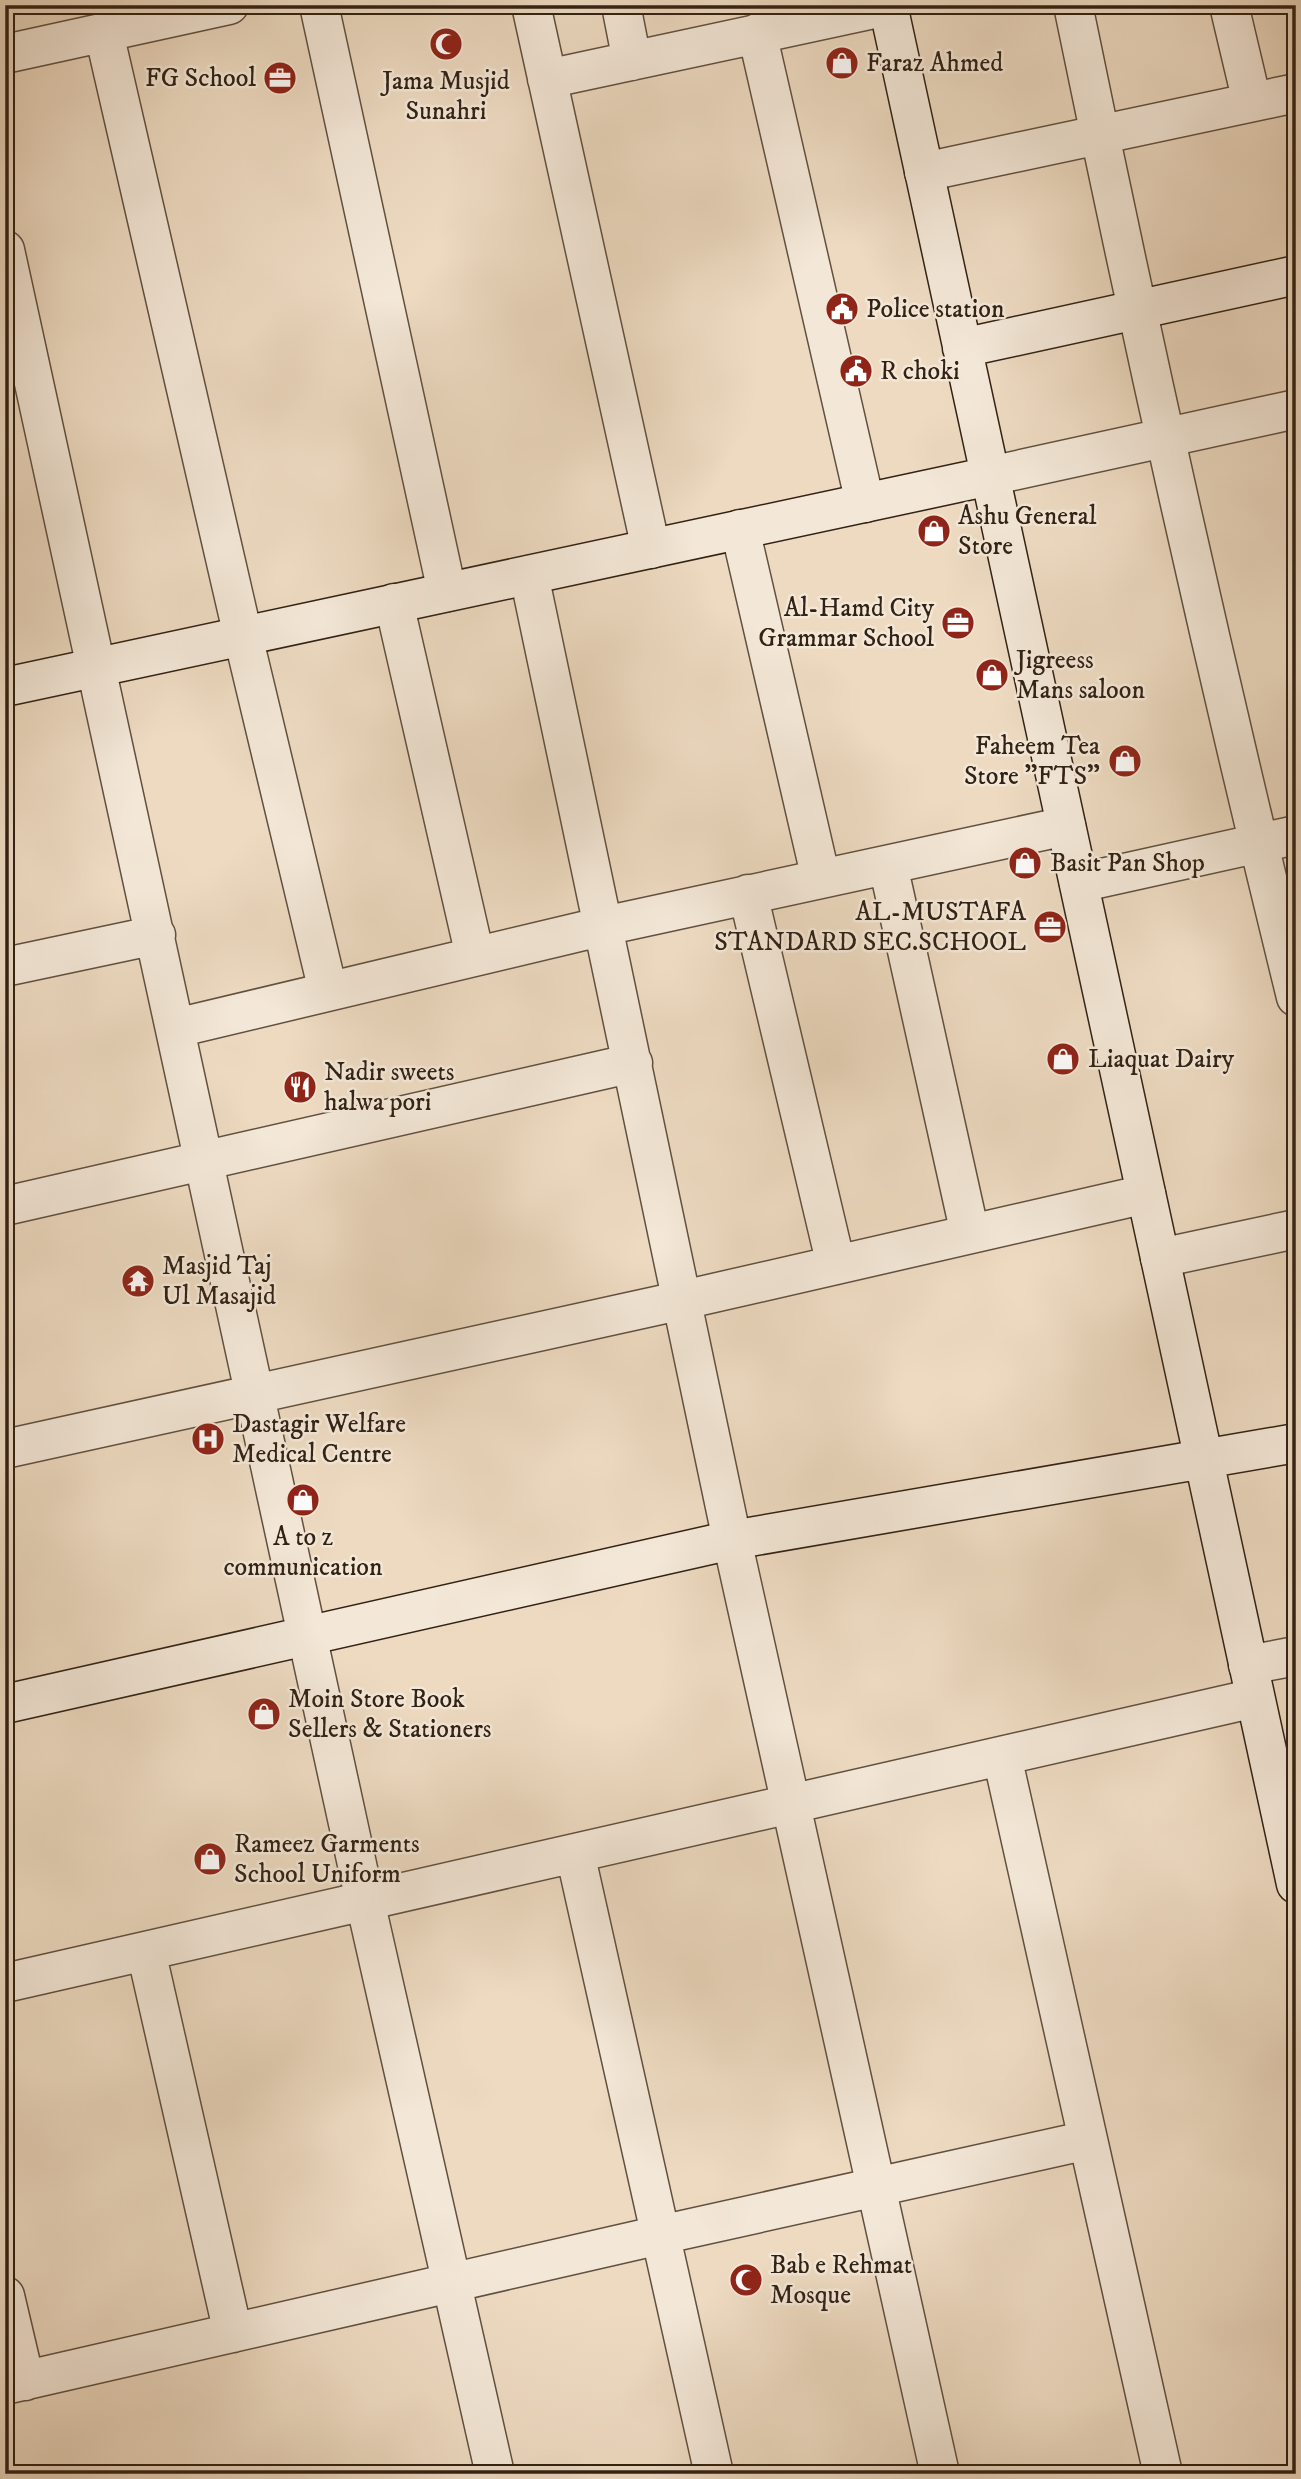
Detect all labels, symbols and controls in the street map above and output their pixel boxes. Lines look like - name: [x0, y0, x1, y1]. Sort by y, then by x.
- mosque icon: Jama Musjid Sunahri: [427, 25, 465, 63]
- shop icon: Faraz Ahmed: [823, 44, 861, 82]
- place label: Faraz Ahmed: [866, 47, 1003, 80]
- office icon: FG School: [261, 59, 299, 97]
- place label: FG School: [145, 62, 256, 95]
- place label: Jama Musjid Sunahri: [380, 65, 510, 128]
- public building icon: Police station: [823, 290, 861, 328]
- place label: Police station: [866, 293, 1005, 326]
- public building icon: R choki: [837, 352, 875, 390]
- place label: R choki: [880, 355, 960, 388]
- place label: Ashu General Store: [958, 500, 1097, 563]
- shop icon: Ashu General Store: [915, 512, 953, 550]
- place label: Al-Hamd City Grammar School: [758, 592, 935, 655]
- office icon: Al-Hamd City Grammar School: [939, 604, 977, 642]
- place label: Jigreess Mans saloon: [1014, 644, 1145, 707]
- shop icon: Jigreess Mans saloon: [973, 656, 1011, 694]
- place label: Faheem Tea Store "FTS": [964, 730, 1100, 793]
- shop icon: Faheem Tea Store "FTS": [1106, 742, 1144, 780]
- shop icon: Basit Pan Shop: [1006, 844, 1044, 882]
- place label: Basit Pan Shop: [1050, 847, 1205, 880]
- place label: AL-MUSTAFA STANDARD SEC.SCHOOL: [714, 896, 1026, 959]
- office icon: AL-MUSTAFA STANDARD SEC.SCHOOL: [1031, 908, 1069, 946]
- shop icon: Liaquat Dairy: [1044, 1040, 1082, 1078]
- place label: Liaquat Dairy: [1088, 1043, 1235, 1076]
- place label: Nadir sweets halwa pori: [324, 1056, 455, 1119]
- restaurant icon: Nadir sweets halwa pori: [281, 1068, 319, 1106]
- place label: Masjid Taj Ul Masajid: [162, 1250, 276, 1313]
- temple icon: Masjid Taj Ul Masajid: [119, 1262, 157, 1300]
- place label: Dastagir Welfare Medical Centre: [232, 1408, 406, 1471]
- hospital icon: Dastagir Welfare Medical Centre: [189, 1420, 227, 1458]
- shop icon: A to z communication: [284, 1481, 322, 1519]
- place label: A to z communication: [223, 1521, 383, 1584]
- place label: Moin Store Book Sellers & Stationers: [288, 1683, 492, 1746]
- shop icon: Moin Store Book Sellers & Stationers: [245, 1695, 283, 1733]
- place label: Rameez Garments School Uniform: [234, 1828, 420, 1891]
- shop icon: Rameez Garments School Uniform: [191, 1840, 229, 1878]
- place label: Bab e Rehmat Mosque: [770, 2249, 912, 2312]
- mosque icon: Bab e Rehmat Mosque: [727, 2261, 765, 2299]

